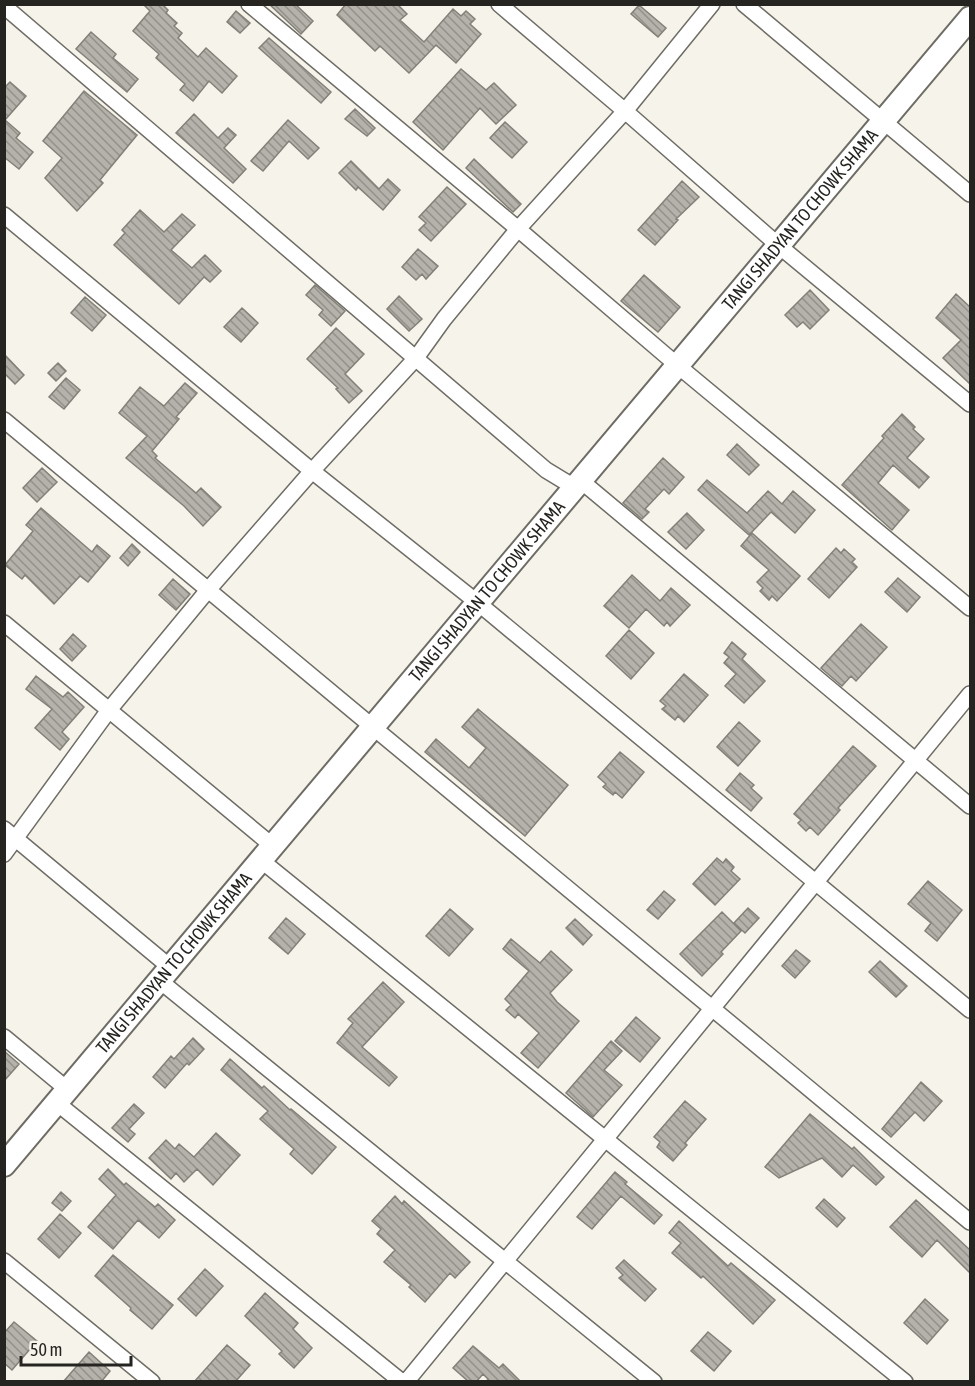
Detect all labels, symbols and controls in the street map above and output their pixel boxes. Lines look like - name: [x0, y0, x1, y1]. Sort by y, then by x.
- street label: TANGI SHADYAN TO CHOWK SHAMA: [718, 124, 882, 314]
- street label: TANGI SHADYAN TO CHOWK SHAMA: [405, 496, 569, 686]
- street label: TANGI SHADYAN TO CHOWK SHAMA: [91, 868, 256, 1058]
- scale bar: [21, 1329, 130, 1367]
- text: 50 m: [30, 1339, 62, 1360]

